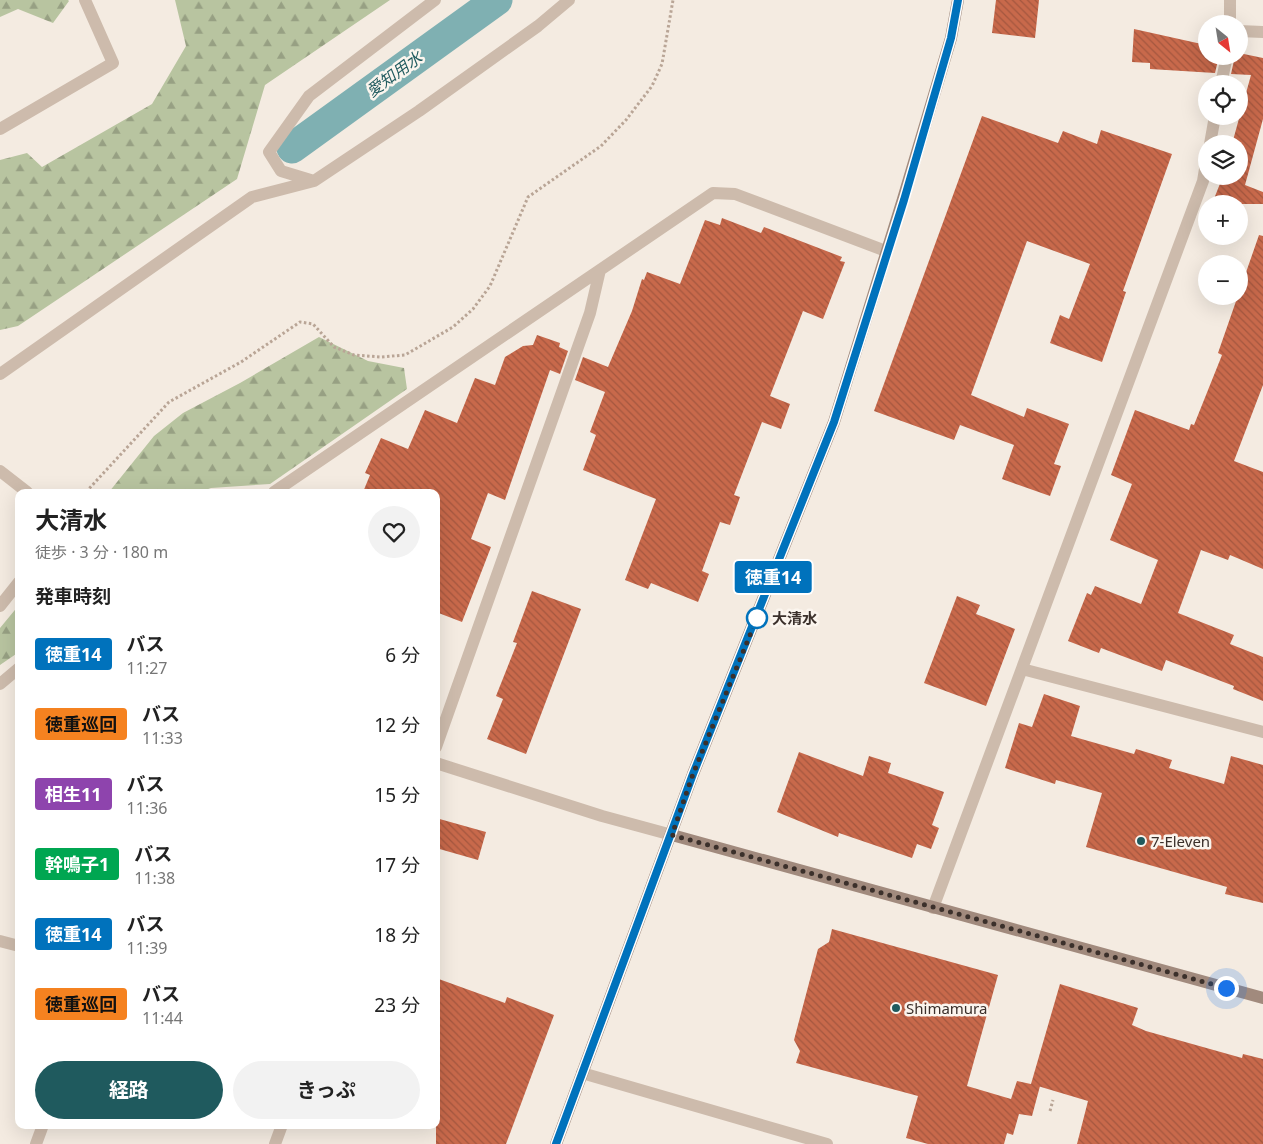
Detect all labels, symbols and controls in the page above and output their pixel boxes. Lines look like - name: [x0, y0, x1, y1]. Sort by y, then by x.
- north arrow: [1198, 15, 1248, 65]
- map controls: [1198, 15, 1248, 305]
- water label: 愛知用水: [362, 45, 428, 102]
- button: locate: [1198, 75, 1248, 125]
- button: layers: [1198, 135, 1248, 185]
- button: +: [1198, 195, 1248, 245]
- button: −: [1198, 255, 1248, 305]
- text: 大清水: [35, 503, 107, 536]
- button: heart: [368, 506, 420, 558]
- text: 徒歩 · 3 分 · 180 m: [35, 541, 168, 563]
- line badge: 徳重14: [738, 561, 808, 593]
- text: 徳重14: [745, 565, 801, 589]
- text: 発車時刻: [35, 583, 111, 609]
- marker: 大清水: [746, 607, 768, 629]
- place label: 大清水: [772, 608, 817, 628]
- text: バス: [127, 631, 165, 657]
- text: 徳重14: [45, 642, 102, 666]
- text: 6 分: [385, 642, 420, 668]
- text: 11:27: [127, 657, 168, 679]
- text: バス: [142, 701, 180, 727]
- text: 徳重巡回: [45, 712, 117, 736]
- text: 12 分: [374, 712, 420, 738]
- text: 11:33: [142, 727, 183, 749]
- text: バス: [127, 771, 165, 797]
- text: 相生11: [45, 782, 102, 806]
- text: 15 分: [374, 782, 420, 808]
- text: 11:36: [127, 797, 168, 819]
- place label: 7-Eleven: [1151, 831, 1210, 851]
- marker: 7-Eleven: [1135, 835, 1147, 847]
- text: バス: [134, 841, 172, 867]
- text: 幹鳴子1: [45, 852, 109, 876]
- text: 17 分: [374, 852, 420, 878]
- text: 11:38: [134, 867, 175, 889]
- text: バス: [127, 911, 165, 937]
- text: 徳重14: [45, 922, 102, 946]
- text: 18 分: [374, 922, 420, 948]
- text: 11:39: [127, 937, 168, 959]
- your location: [1214, 976, 1239, 1001]
- text: バス: [142, 981, 180, 1007]
- text: 徳重巡回: [45, 992, 117, 1016]
- text: 23 分: [374, 992, 420, 1018]
- place label: Shimamura: [906, 998, 987, 1018]
- marker: Shimamura: [890, 1002, 902, 1014]
- text: 11:44: [142, 1007, 183, 1029]
- button: 経路: [35, 1061, 223, 1119]
- button: きっぷ: [233, 1061, 420, 1119]

